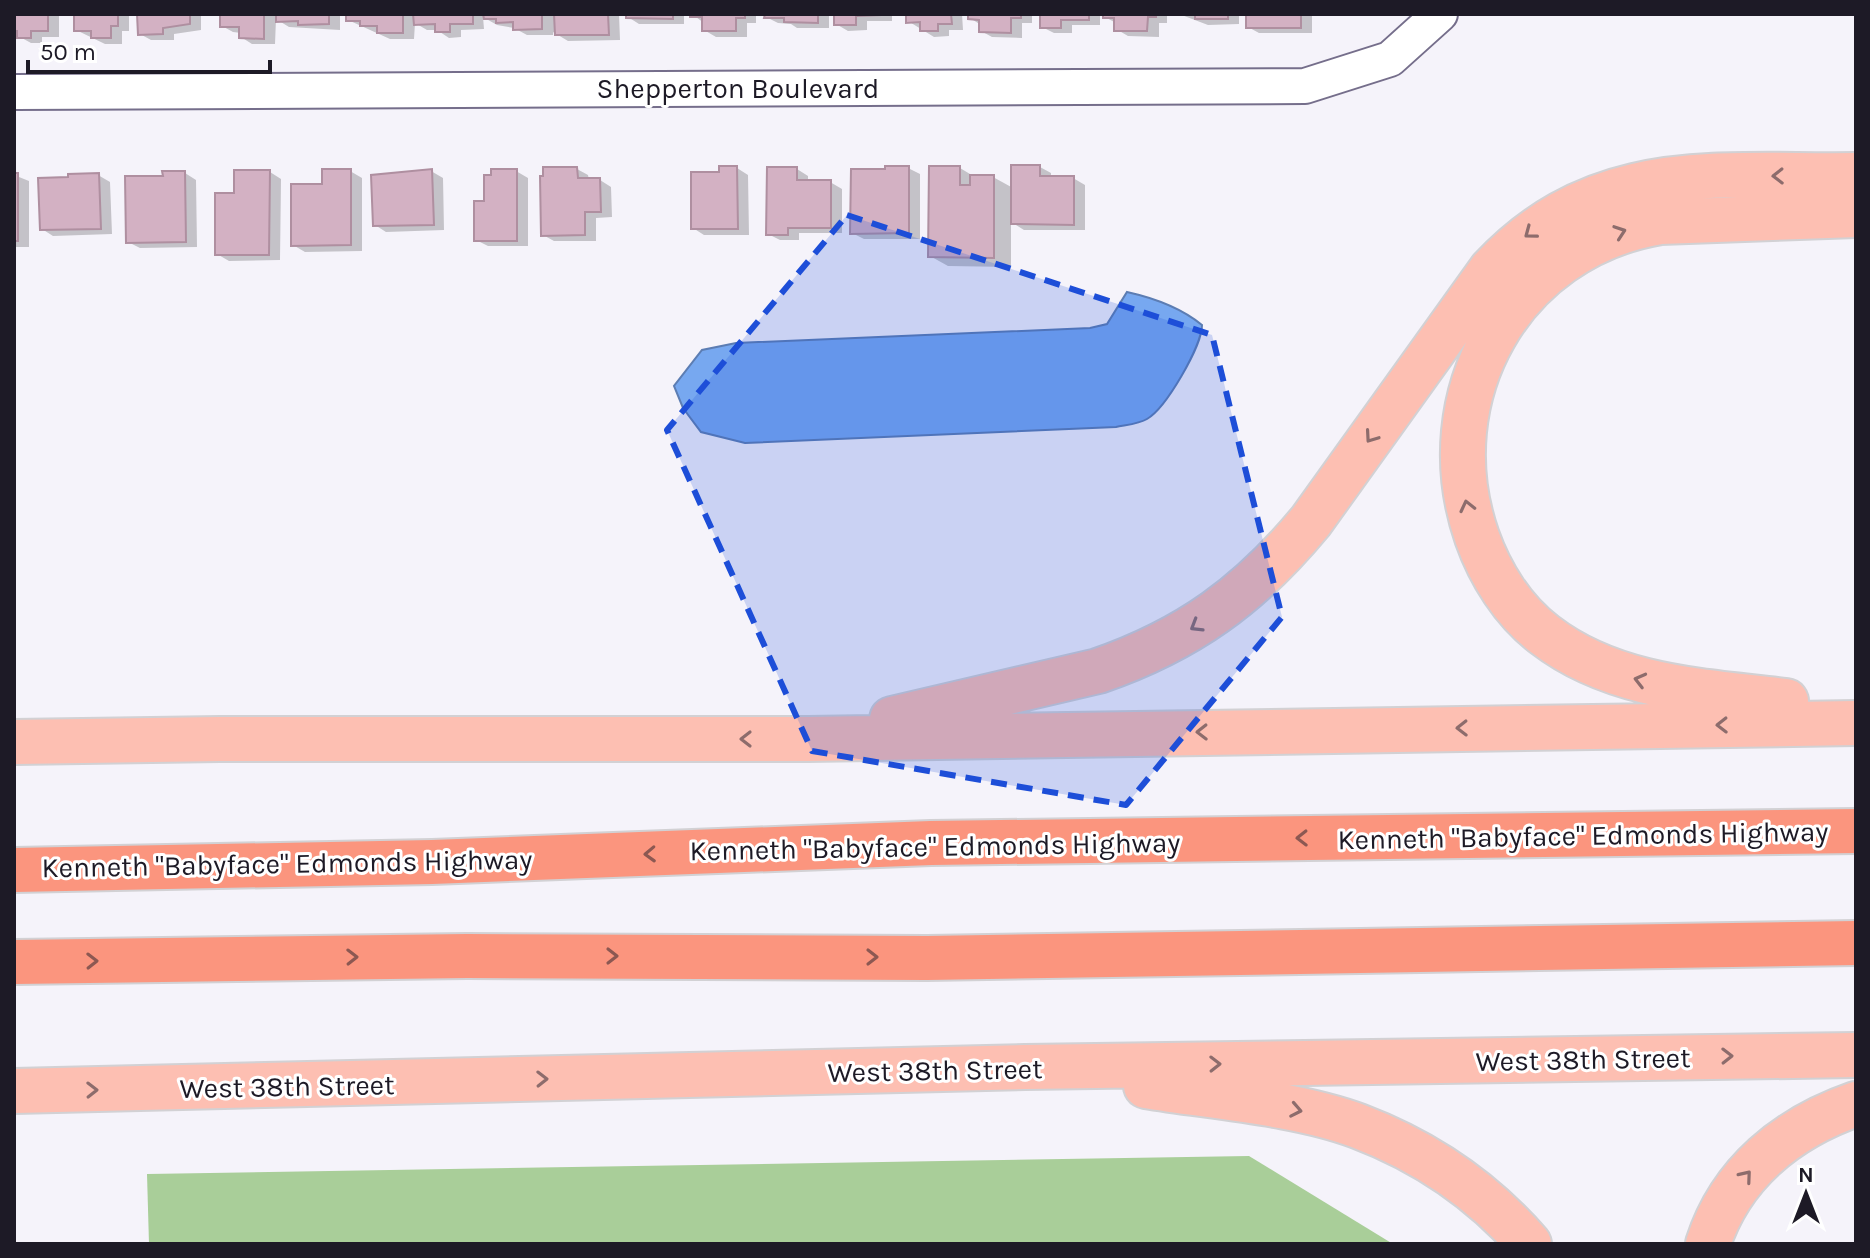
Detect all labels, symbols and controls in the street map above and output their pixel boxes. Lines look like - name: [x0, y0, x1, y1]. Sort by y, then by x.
- scale bar: [28, 24, 270, 74]
- text: 50 m: [40, 38, 96, 66]
- street label: Shepperton Boulevard: [597, 72, 879, 105]
- one-way arrow: [1771, 168, 1784, 185]
- one-way arrow: [1524, 223, 1539, 237]
- one-way arrow: [1613, 225, 1627, 241]
- one-way arrow: [1366, 429, 1381, 443]
- one-way arrow: [1460, 500, 1477, 513]
- one-way arrow: [1190, 616, 1205, 632]
- one-way arrow: [1634, 672, 1648, 689]
- one-way arrow: [1715, 716, 1728, 734]
- one-way arrow: [1455, 719, 1468, 737]
- one-way arrow: [1195, 724, 1208, 741]
- one-way arrow: [739, 730, 752, 748]
- street label: Kenneth "Babyface" Edmonds Highway: [1337, 815, 1829, 856]
- street label: Kenneth "Babyface" Edmonds Highway: [689, 826, 1181, 867]
- one-way arrow: [1295, 830, 1308, 847]
- street label: Kenneth "Babyface" Edmonds Highway: [41, 843, 533, 884]
- one-way arrow: [643, 845, 656, 862]
- one-way arrow: [606, 948, 619, 965]
- one-way arrow: [866, 948, 879, 966]
- one-way arrow: [346, 949, 359, 966]
- one-way arrow: [86, 952, 99, 969]
- street label: West 38th Street: [1475, 1041, 1691, 1078]
- one-way arrow: [1721, 1048, 1734, 1065]
- street label: West 38th Street: [827, 1052, 1043, 1089]
- one-way arrow: [1209, 1056, 1222, 1073]
- street label: West 38th Street: [179, 1068, 395, 1105]
- one-way arrow: [536, 1071, 549, 1088]
- one-way arrow: [86, 1081, 99, 1098]
- one-way arrow: [1289, 1101, 1302, 1118]
- north arrow: [1766, 1154, 1846, 1234]
- text: N: [1798, 1162, 1814, 1188]
- one-way arrow: [1736, 1171, 1751, 1186]

